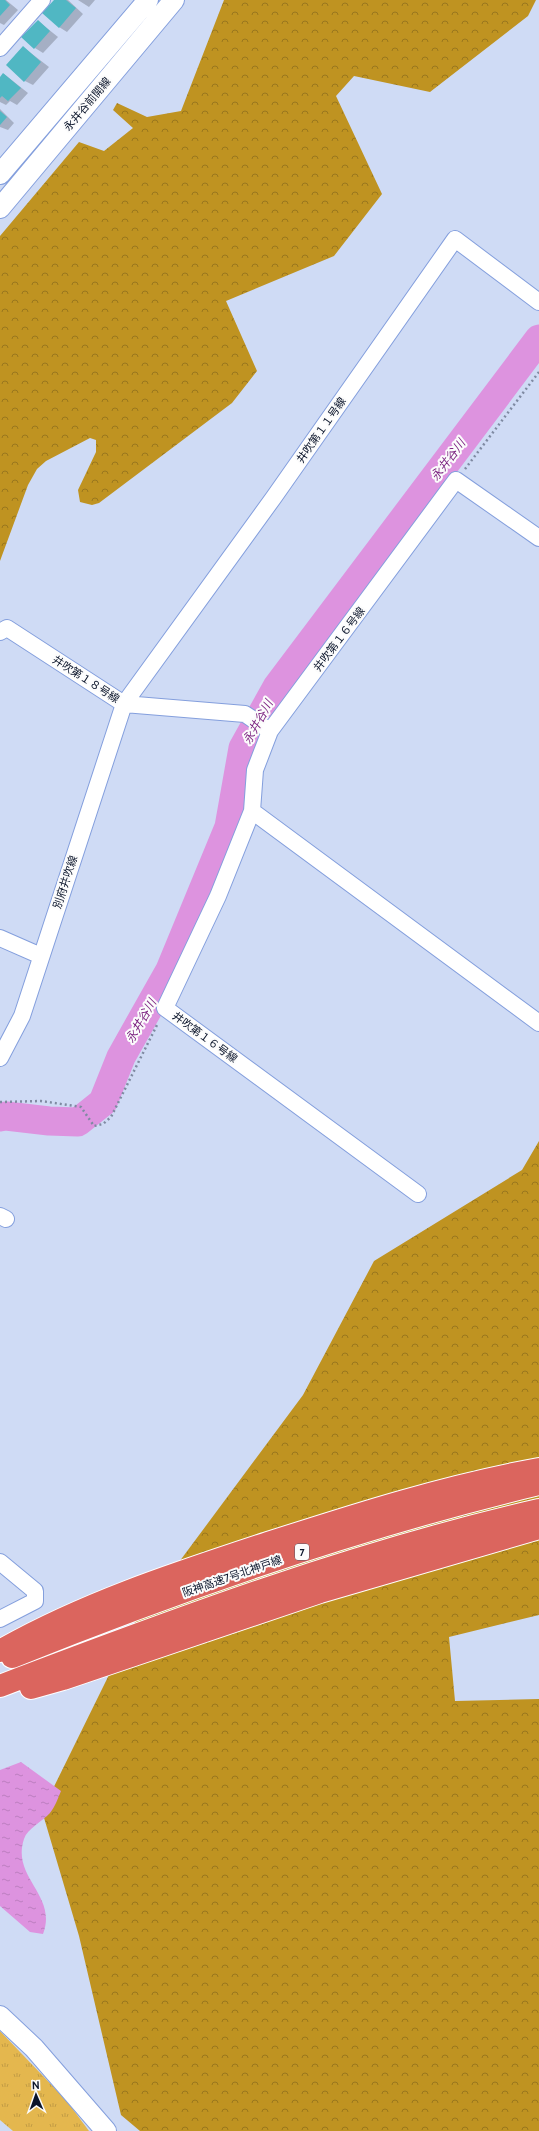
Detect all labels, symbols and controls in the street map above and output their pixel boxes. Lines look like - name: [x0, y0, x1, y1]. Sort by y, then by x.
- street label: 永井谷前開線: [60, 74, 114, 134]
- street label: 井吹第１１号線: [293, 394, 349, 466]
- water label: 永井谷川: [427, 434, 469, 483]
- street label: 井吹第１６号線: [310, 604, 368, 674]
- street label: 井吹第１８号線: [50, 652, 122, 706]
- water label: 永井谷川: [239, 695, 277, 746]
- street label: 別府井吹線: [50, 854, 80, 910]
- water label: 永井谷川: [122, 994, 160, 1045]
- street label: 井吹第１６号線: [170, 1009, 240, 1065]
- road number: 7: [295, 1544, 309, 1560]
- street label: 阪神高速7号北神戸線: [180, 1552, 284, 1600]
- north arrow: [16, 2075, 56, 2115]
- text: N: [32, 2078, 40, 2092]

